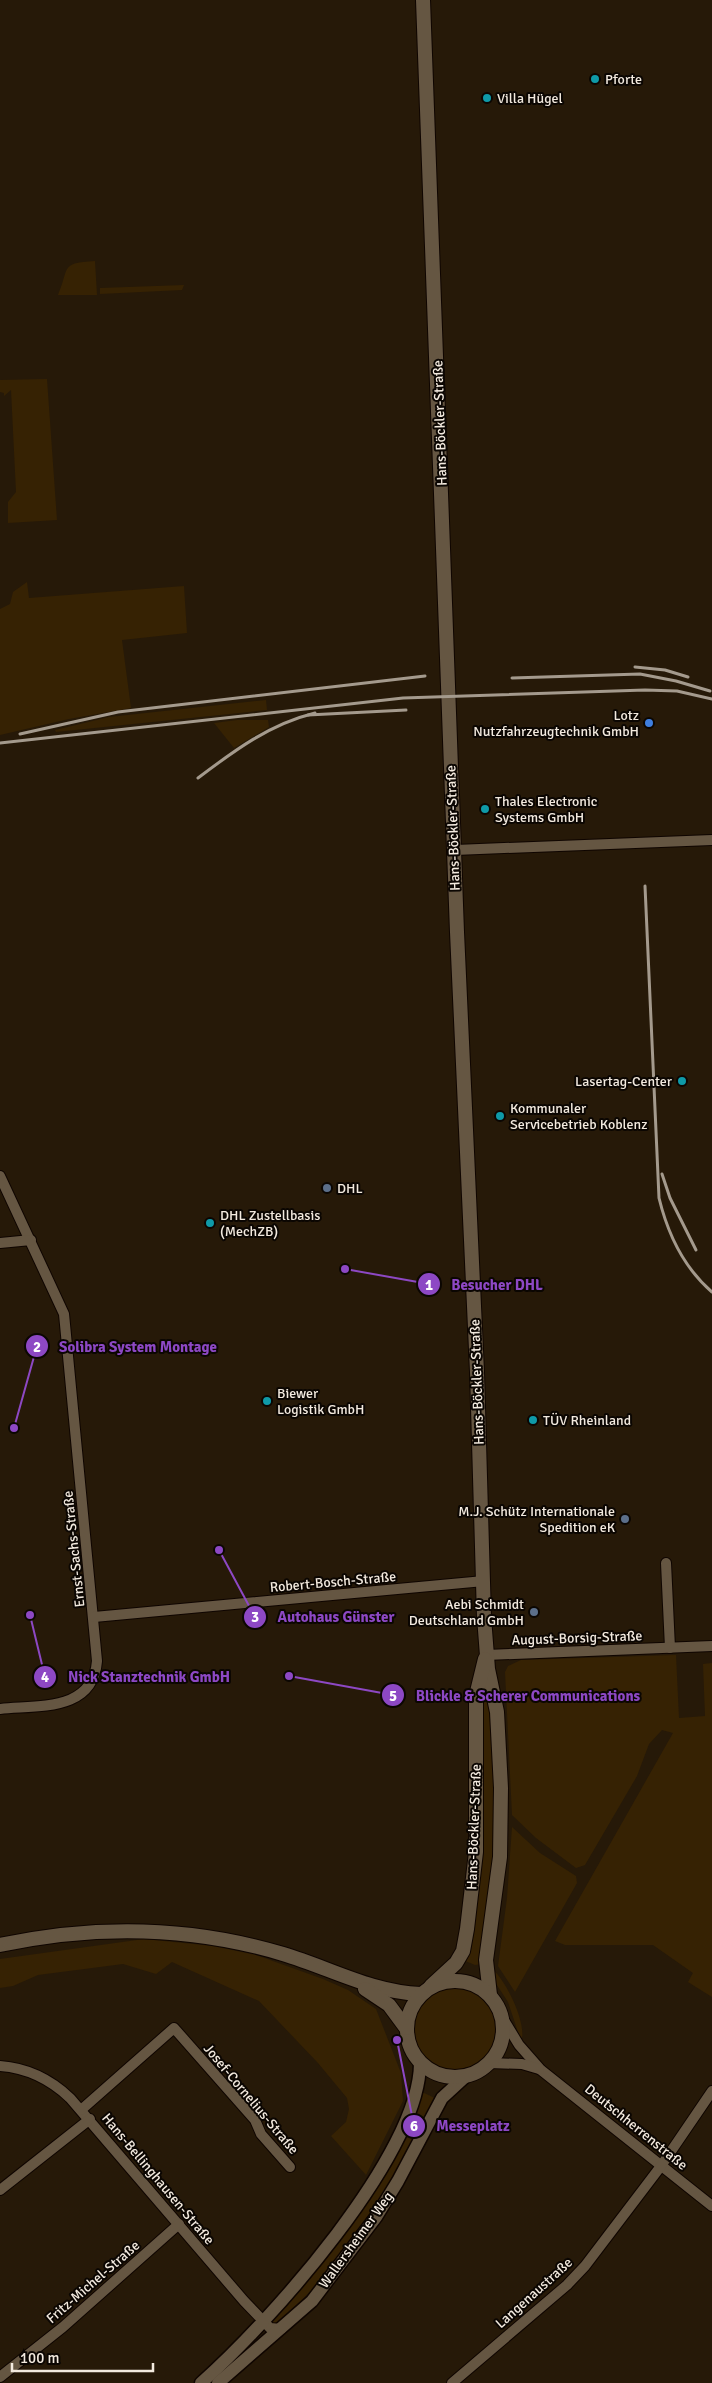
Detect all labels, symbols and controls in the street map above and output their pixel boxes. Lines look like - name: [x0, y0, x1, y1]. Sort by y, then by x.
- place label: Pforte: [605, 71, 642, 88]
- marker: Pforte: [589, 73, 601, 85]
- place label: Villa Hügel: [497, 90, 563, 107]
- marker: Villa Hügel: [481, 92, 493, 104]
- street label: Hans-Böckler-Straße: [429, 360, 451, 486]
- place label: Lotz Nutzfahrzeugtechnik GmbH: [473, 707, 639, 740]
- marker: Lotz Nutzfahrzeugtechnik GmbH: [643, 717, 655, 729]
- street label: Hans-Böckler-Straße: [442, 765, 464, 891]
- place label: Thales Electronic Systems GmbH: [495, 793, 598, 826]
- marker: Thales Electronic Systems GmbH: [479, 803, 491, 815]
- place label: Lasertag-Center: [575, 1073, 673, 1090]
- marker: Lasertag-Center: [676, 1075, 688, 1087]
- place label: Kommunaler Servicebetrieb Koblenz: [510, 1100, 647, 1133]
- marker: Kommunaler Servicebetrieb Koblenz: [494, 1110, 506, 1122]
- place label: DHL: [337, 1180, 363, 1197]
- marker: DHL: [321, 1182, 333, 1194]
- place label: DHL Zustellbasis (MechZB): [220, 1207, 320, 1240]
- marker: DHL Zustellbasis (MechZB): [204, 1217, 216, 1229]
- callout: Besucher DHL: [416, 1269, 553, 1299]
- text: 1: [425, 1276, 433, 1294]
- text: Besucher DHL: [451, 1276, 543, 1294]
- street label: Hans-Böckler-Straße: [466, 1319, 488, 1445]
- callout: Solibra System Montage: [24, 1331, 227, 1361]
- text: 2: [33, 1338, 41, 1356]
- text: Solibra System Montage: [59, 1338, 217, 1356]
- place label: Biewer Logistik GmbH: [277, 1385, 364, 1418]
- marker: Biewer Logistik GmbH: [261, 1395, 273, 1407]
- place label: TÜV Rheinland: [543, 1412, 631, 1429]
- marker: TÜV Rheinland: [527, 1414, 539, 1426]
- street label: Ernst-Sachs-Straße: [59, 1490, 89, 1608]
- place label: M.J. Schütz Internationale Spedition eK: [458, 1503, 616, 1536]
- marker: M.J. Schütz Internationale Spedition eK: [619, 1513, 631, 1525]
- street label: Robert-Bosch-Straße: [269, 1568, 397, 1596]
- place label: Aebi Schmidt Deutschland GmbH: [409, 1596, 524, 1629]
- callout: Autohaus Günster: [242, 1602, 404, 1632]
- marker: Aebi Schmidt Deutschland GmbH: [528, 1606, 540, 1618]
- text: 3: [251, 1608, 259, 1626]
- text: Autohaus Günster: [278, 1608, 394, 1626]
- street label: August-Borsig-Straße: [511, 1627, 643, 1649]
- callout: Nick Stanztechnik GmbH: [33, 1662, 240, 1692]
- text: 4: [41, 1668, 49, 1686]
- text: Nick Stanztechnik GmbH: [68, 1668, 230, 1686]
- callout: Blickle & Scherer Communications: [381, 1680, 650, 1710]
- text: 5: [389, 1687, 397, 1705]
- text: Blickle & Scherer Communications: [416, 1687, 641, 1705]
- street label: Hans-Böckler-Straße: [463, 1764, 485, 1890]
- street label: Josef-Cornelius-Straße: [200, 2040, 302, 2158]
- street label: Deutschherrenstraße: [581, 2080, 691, 2174]
- street label: Hans-Bellinghausen-Straße: [98, 2110, 218, 2248]
- callout: Messeplatz: [401, 2111, 520, 2141]
- text: 6: [410, 2117, 418, 2135]
- text: Messeplatz: [436, 2117, 510, 2135]
- street label: Wallersheimer Weg: [315, 2188, 397, 2292]
- street label: Fritz-Michel-Straße: [43, 2237, 143, 2327]
- street label: Langenaustraße: [492, 2254, 576, 2332]
- scale bar: [12, 2340, 154, 2372]
- text: 100 m: [20, 2349, 60, 2367]

